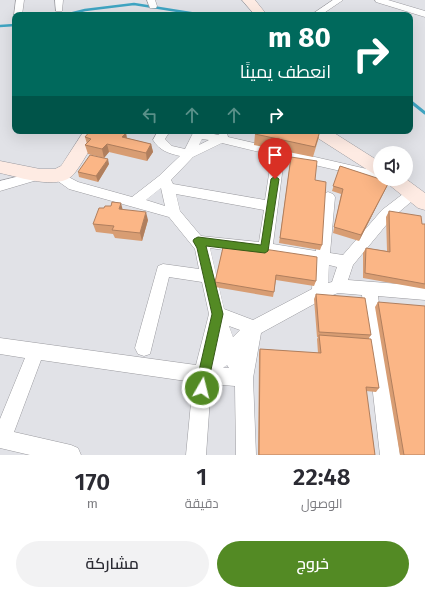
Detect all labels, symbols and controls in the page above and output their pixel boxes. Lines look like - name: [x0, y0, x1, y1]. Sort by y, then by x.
- text: 80 m: [268, 21, 331, 54]
- icon: right: [345, 28, 397, 80]
- text: انعطف يمينًا: [240, 61, 331, 83]
- icon: left: [139, 104, 161, 126]
- icon: ahead: [181, 104, 203, 126]
- icon: ahead: [223, 104, 245, 126]
- icon: right: [265, 104, 287, 126]
- pin: [258, 138, 292, 179]
- icon: arrive: [264, 144, 286, 166]
- map controls: [373, 146, 413, 186]
- button: sound: [373, 146, 413, 186]
- position arrow: [181, 367, 223, 409]
- text: 1: [196, 463, 207, 491]
- text: 22:48: [293, 463, 350, 491]
- text: 170: [75, 468, 110, 496]
- text: m: [87, 496, 98, 511]
- text: دقيقة: [185, 496, 219, 511]
- text: الوصول: [301, 496, 342, 511]
- button: مشاركة: [16, 541, 209, 587]
- button: خروج: [217, 541, 409, 587]

